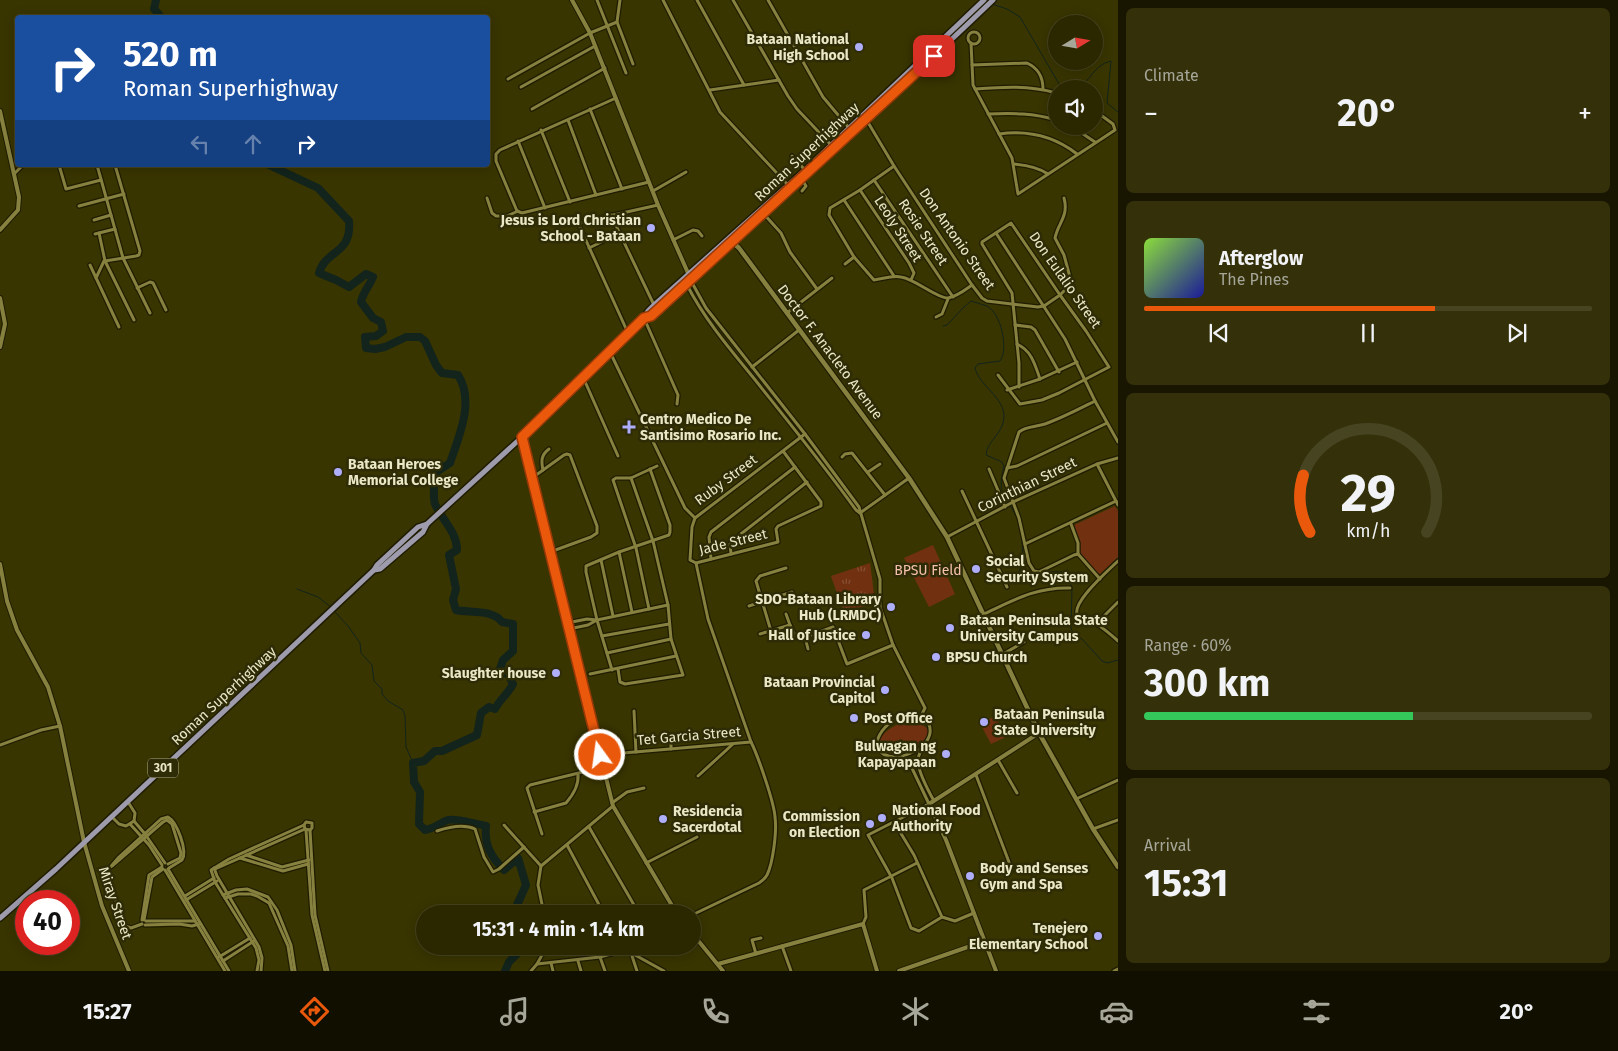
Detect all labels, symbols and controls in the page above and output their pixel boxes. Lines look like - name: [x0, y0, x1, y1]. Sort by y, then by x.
- north arrow: [1048, 15, 1102, 70]
- map controls: [1048, 15, 1103, 135]
- place label: Bataan National High School: [747, 31, 850, 64]
- text: 520 m: [123, 33, 218, 75]
- icon: right: [40, 35, 105, 100]
- pin: [913, 35, 955, 77]
- marker: Bataan National High School: [853, 41, 865, 53]
- icon: arrive: [920, 42, 948, 70]
- text: Climate: [1144, 66, 1199, 85]
- text: Roman Superhighway: [123, 75, 338, 102]
- button: sound: [1048, 80, 1103, 135]
- text: 20°: [1337, 90, 1399, 136]
- text: −: [1144, 97, 1158, 130]
- text: +: [1578, 97, 1592, 130]
- street label: Roman Superhighway: [751, 99, 863, 205]
- icon: left: [186, 130, 214, 158]
- icon: ahead: [239, 130, 267, 158]
- icon: right: [292, 130, 320, 158]
- street label: Don Antonio Street: [916, 185, 999, 294]
- street label: Leoly Street: [870, 193, 926, 266]
- street label: Rosie Street: [895, 196, 952, 269]
- place label: Jesus is Lord Christian School - Bataan: [500, 212, 641, 245]
- marker: Jesus is Lord Christian School - Bataan: [645, 222, 657, 234]
- street label: Don Eulalio Street: [1025, 228, 1105, 332]
- text: Afterglow: [1219, 247, 1303, 270]
- text: The Pines: [1219, 270, 1289, 289]
- street label: Doctor F. Anacleto Avenue: [774, 281, 886, 423]
- icon: previous: [1205, 319, 1233, 347]
- icon: pause: [1354, 319, 1382, 347]
- icon: next: [1503, 319, 1531, 347]
- place label: Centro Medico De Santisimo Rosario Inc.: [640, 411, 781, 444]
- marker: Centro Medico De Santisimo Rosario Inc.: [622, 420, 636, 434]
- street label: Ruby Street: [692, 451, 761, 509]
- street label: Corinthian Street: [975, 453, 1080, 516]
- place label: Bataan Heroes Memorial College: [348, 456, 459, 489]
- text: 29: [1340, 462, 1396, 525]
- marker: Bataan Heroes Memorial College: [332, 466, 344, 478]
- text: km/h: [1346, 520, 1390, 542]
- street label: Jade Street: [697, 525, 770, 559]
- place label: Social Security System: [986, 553, 1088, 586]
- park label: BPSU Field: [894, 562, 962, 579]
- marker: Social Security System: [970, 563, 982, 575]
- place label: SDO-Bataan Library Hub (LRMDC): [755, 591, 882, 624]
- marker: SDO-Bataan Library Hub (LRMDC): [885, 601, 897, 613]
- place label: Bataan Peninsula State University Campus: [960, 612, 1108, 645]
- marker: Bataan Peninsula State University Campus: [944, 622, 956, 634]
- place label: Hall of Justice: [768, 627, 856, 644]
- marker: Hall of Justice: [860, 629, 872, 641]
- text: Range · 60%: [1144, 636, 1231, 655]
- street label: Roman Superhighway: [168, 643, 280, 749]
- place label: BPSU Church: [946, 649, 1027, 666]
- marker: BPSU Church: [930, 651, 942, 663]
- text: 300 km: [1144, 660, 1270, 706]
- place label: Slaughter house: [442, 665, 546, 682]
- marker: Slaughter house: [550, 667, 562, 679]
- place label: Bataan Provincial Capitol: [764, 674, 876, 707]
- marker: Bataan Provincial Capitol: [879, 684, 891, 696]
- place label: Bataan Peninsula State University: [994, 706, 1105, 739]
- place label: Post Office: [864, 710, 933, 727]
- marker: Post Office: [848, 712, 860, 724]
- marker: Bataan Peninsula State University: [978, 716, 990, 728]
- street label: Tet Garcia Street: [636, 723, 743, 749]
- position arrow: [573, 728, 625, 780]
- place label: Bulwagan ng Kapayapaan: [855, 738, 936, 771]
- marker: Bulwagan ng Kapayapaan: [940, 748, 952, 760]
- road number: 301: [148, 758, 178, 778]
- place label: National Food Authority: [891, 802, 981, 835]
- place label: Residencia Sacerdotal: [673, 803, 743, 836]
- place label: Commission on Election: [783, 808, 860, 841]
- marker: National Food Authority: [876, 812, 888, 824]
- marker: Residencia Sacerdotal: [657, 813, 669, 825]
- marker: Commission on Election: [864, 818, 876, 830]
- text: Arrival: [1144, 836, 1191, 855]
- place label: Body and Senses Gym and Spa: [980, 860, 1089, 893]
- text: 15:31: [1144, 860, 1228, 906]
- street label: Miray Street: [95, 864, 136, 942]
- marker: Body and Senses Gym and Spa: [964, 870, 976, 882]
- speed limit sign: 40: [15, 890, 80, 955]
- text: 15:31 · 4 min · 1.4 km: [473, 918, 644, 941]
- place label: Tenejero Elementary School: [969, 920, 1089, 953]
- marker: Tenejero Elementary School: [1092, 930, 1104, 942]
- icon: directions: [297, 994, 332, 1029]
- icon: music: [497, 994, 532, 1029]
- icon: phone: [698, 994, 733, 1029]
- icon: climate: [898, 994, 933, 1029]
- icon: car: [1099, 994, 1134, 1029]
- icon: filters: [1299, 994, 1334, 1029]
- text: 15:27: [83, 998, 131, 1025]
- text: 20°: [1500, 998, 1535, 1025]

